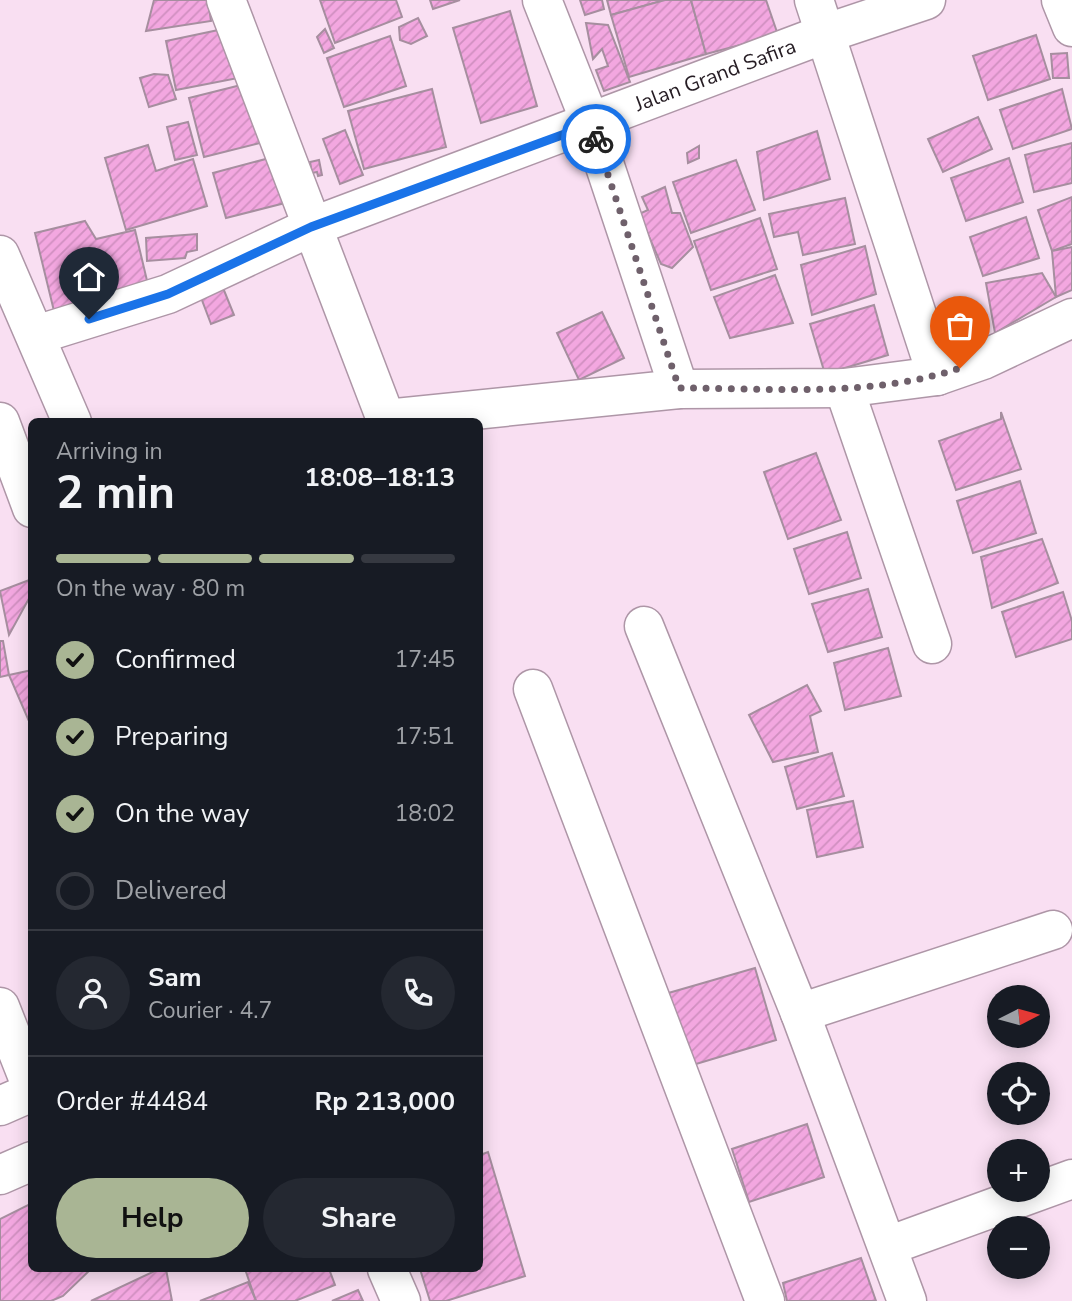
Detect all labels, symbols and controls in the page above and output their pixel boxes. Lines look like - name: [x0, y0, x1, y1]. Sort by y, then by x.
- street label: Jalan Grand Safira: [630, 32, 800, 118]
- courier: [561, 104, 631, 174]
- icon: bike: [577, 120, 615, 158]
- pin: [59, 247, 119, 319]
- icon: home: [70, 258, 108, 296]
- pin: [930, 296, 990, 368]
- icon: bag: [941, 307, 979, 345]
- text: Arriving in: [56, 436, 163, 467]
- text: 18:08–18:13: [304, 460, 455, 495]
- text: 2 min: [56, 461, 175, 524]
- text: On the way · 80 m: [56, 573, 245, 604]
- icon: check: [56, 641, 94, 679]
- text: Confirmed: [115, 642, 236, 677]
- text: 17:45: [395, 644, 455, 675]
- icon: check: [56, 718, 94, 756]
- text: Preparing: [115, 719, 228, 754]
- text: 17:51: [395, 721, 455, 752]
- icon: check: [56, 795, 94, 833]
- text: On the way: [115, 796, 249, 831]
- text: 18:02: [395, 798, 455, 829]
- text: Delivered: [115, 873, 227, 908]
- button: person: [56, 956, 130, 1030]
- button: phone: [381, 956, 455, 1030]
- text: Sam: [148, 960, 201, 995]
- north arrow: [987, 985, 1050, 1048]
- map controls: [987, 985, 1050, 1279]
- text: Courier · 4.7: [148, 995, 272, 1026]
- button: locate: [987, 1062, 1050, 1125]
- text: Order #4484: [56, 1084, 208, 1119]
- text: Rp 213,000: [314, 1084, 455, 1119]
- button: +: [987, 1139, 1050, 1202]
- button: Help: [56, 1178, 249, 1258]
- button: Share: [263, 1178, 455, 1258]
- button: −: [987, 1216, 1050, 1279]

